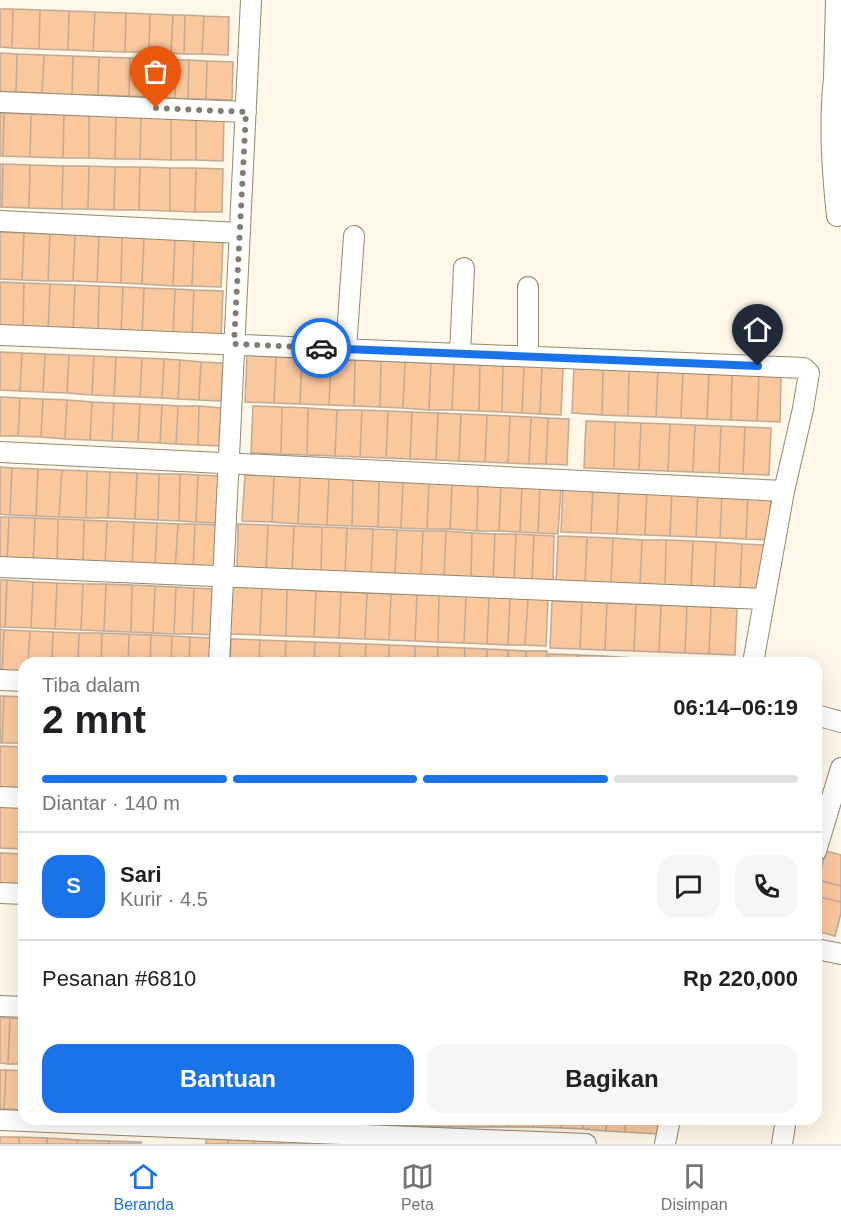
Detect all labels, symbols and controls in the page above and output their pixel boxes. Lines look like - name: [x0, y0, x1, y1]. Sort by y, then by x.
- pin: [130, 46, 181, 108]
- icon: bag: [139, 55, 172, 88]
- pin: [732, 304, 783, 366]
- icon: home: [741, 313, 774, 346]
- courier: [291, 318, 351, 378]
- icon: car: [305, 332, 338, 365]
- text: Tiba dalam: [42, 674, 140, 696]
- text: 06:14–06:19: [673, 695, 798, 720]
- text: 2 mnt: [42, 698, 146, 741]
- text: Diantar · 140 m: [42, 792, 180, 814]
- button: chat: [657, 855, 720, 918]
- button: phone: [735, 855, 798, 918]
- text: Sari: [120, 862, 162, 887]
- text: S: [66, 873, 81, 898]
- text: Kurir · 4.5: [120, 888, 208, 910]
- text: Pesanan #6810: [42, 966, 196, 991]
- text: Rp 220,000: [683, 966, 798, 991]
- button: Bantuan: [42, 1044, 414, 1113]
- button: Bagikan: [426, 1044, 798, 1113]
- tab: Beranda: [113, 1160, 174, 1214]
- tab: Peta: [401, 1160, 434, 1214]
- tab: Disimpan: [661, 1160, 728, 1214]

